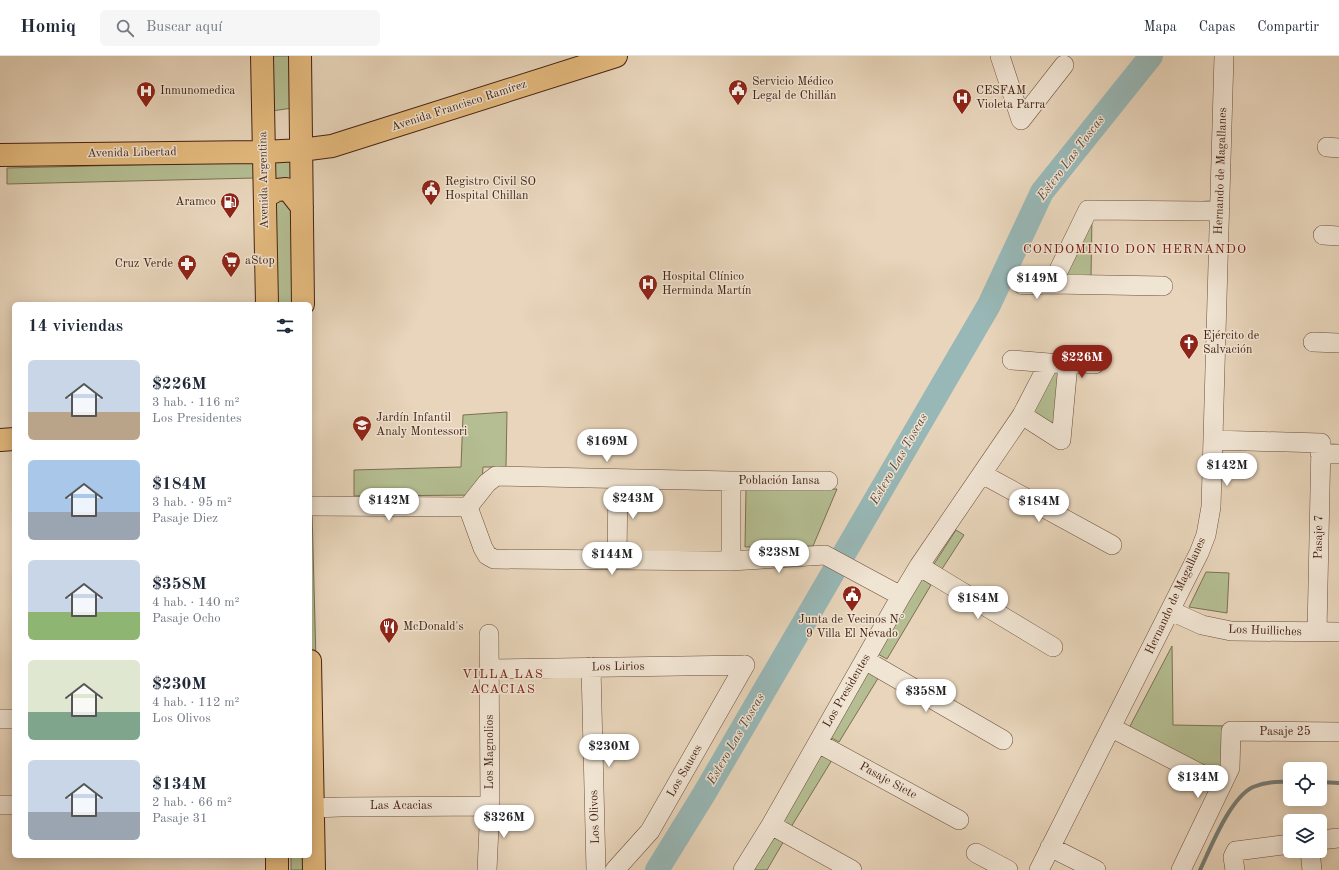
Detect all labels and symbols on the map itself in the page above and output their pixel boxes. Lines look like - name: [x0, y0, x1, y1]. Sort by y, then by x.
- place label: Servicio Médico Legal de Chillán: [752, 76, 837, 102]
- street label: Avenida Francisco Ramírez: [390, 78, 528, 134]
- public building icon: Servicio Médico Legal de Chillán: [727, 78, 749, 106]
- hospital icon: Inmunomedica: [135, 80, 157, 108]
- place label: Inmunomedica: [160, 85, 235, 97]
- place label: CESFAM Violeta Parra: [976, 85, 1046, 111]
- hospital icon: CESFAM Violeta Parra: [951, 87, 973, 115]
- street label: Hernando de Magallanes: [1213, 107, 1229, 235]
- water label: Estero Las Toscas: [1034, 113, 1107, 204]
- street label: Avenida Argentina: [257, 131, 271, 229]
- street label: Avenida Libertad: [87, 146, 177, 160]
- place label: Registro Civil SO Hospital Chillan: [445, 176, 536, 202]
- public building icon: Registro Civil SO Hospital Chillan: [420, 178, 442, 206]
- fuel station icon: Aramco: [219, 191, 241, 219]
- place label: Aramco: [175, 196, 216, 208]
- district label: CONDOMINIO DON HERNANDO: [1023, 243, 1247, 256]
- supermarket icon: aStop: [220, 250, 242, 278]
- pharmacy icon: Cruz Verde: [176, 253, 198, 281]
- place label: aStop: [245, 255, 275, 267]
- place label: Cruz Verde: [115, 258, 173, 270]
- pin: $149M: [1009, 266, 1065, 300]
- place label: Hospital Clínico Herminda Martín: [662, 271, 752, 297]
- hospital icon: Hospital Clínico Herminda Martín: [637, 273, 659, 301]
- place label: Ejército de Salvación: [1203, 330, 1260, 356]
- church icon: Ejército de Salvación: [1178, 332, 1200, 360]
- pin: $226M: [1054, 345, 1110, 379]
- water label: Estero Las Toscas: [867, 411, 931, 508]
- place label: Jardín Infantil Analy Montessori: [376, 412, 467, 438]
- school or university icon: Jardín Infantil Analy Montessori: [351, 414, 373, 442]
- pin: $169M: [579, 429, 635, 463]
- pin: $142M: [1199, 453, 1255, 487]
- street label: Población Iansa: [738, 475, 820, 487]
- pin: $243M: [605, 486, 661, 520]
- pin: $142M: [361, 488, 417, 522]
- pin: $184M: [1011, 489, 1067, 523]
- street label: Pasaje 7: [1313, 515, 1325, 559]
- street label: Hernando de Magallanes: [1144, 536, 1208, 656]
- pin: $238M: [751, 540, 807, 574]
- pin: $144M: [584, 542, 640, 576]
- public building icon: Junta de Vecinos N° 9 Villa El Nevado: [841, 584, 863, 612]
- pin: $184M: [950, 586, 1006, 620]
- place label: Junta de Vecinos N° 9 Villa El Nevado: [798, 614, 906, 640]
- restaurant icon: McDonald's: [378, 616, 400, 644]
- place label: McDonald's: [403, 621, 464, 633]
- street label: Los Huilliches: [1228, 624, 1302, 638]
- street label: Los Presidentes: [821, 652, 873, 730]
- street label: Los Lirios: [591, 661, 645, 673]
- district label: VILLA LAS ACACIAS: [462, 668, 544, 696]
- pin: $358M: [898, 679, 954, 713]
- water label: Estero Las Toscas: [704, 691, 768, 788]
- street label: Los Magnolios: [484, 714, 496, 790]
- street label: Pasaje 25: [1259, 725, 1311, 738]
- pin: $230M: [581, 734, 637, 768]
- street label: Los Sauces: [665, 743, 705, 799]
- street label: Pasaje Siete: [857, 760, 919, 802]
- pin: $134M: [1170, 765, 1226, 799]
- street label: Los Olivos: [588, 790, 602, 844]
- street label: Las Acacias: [370, 800, 432, 812]
- pin: $326M: [476, 805, 532, 839]

